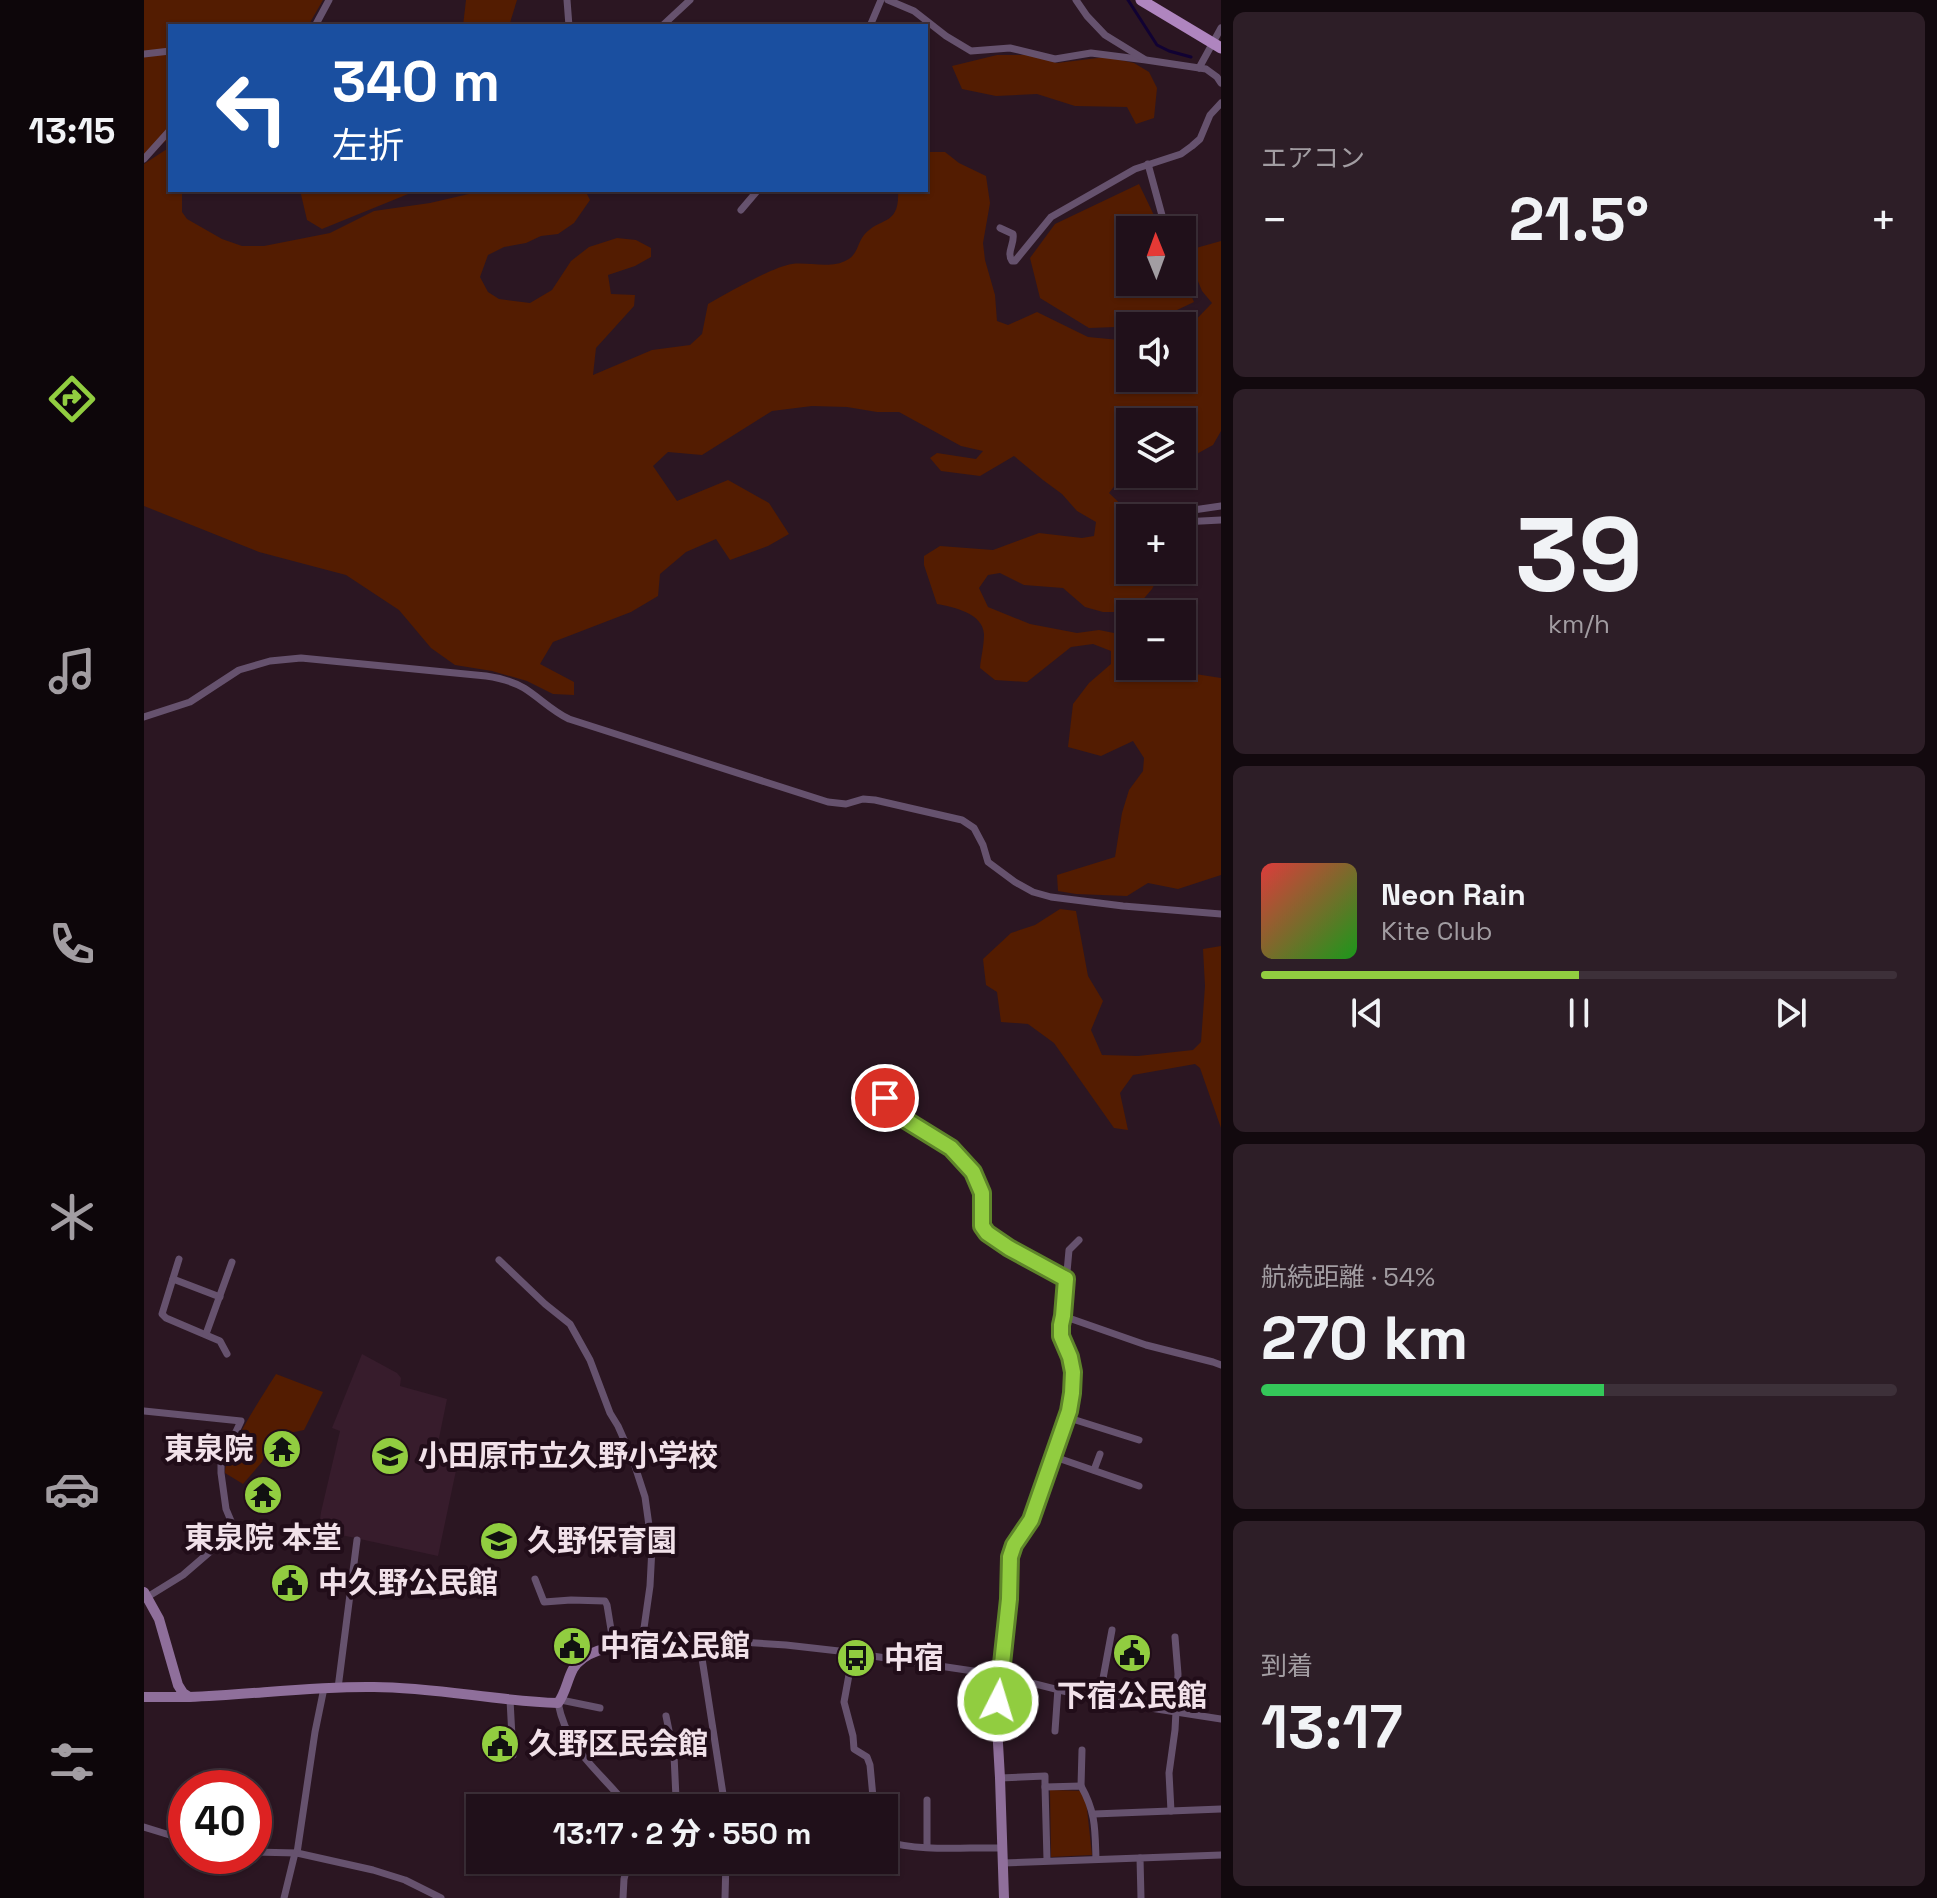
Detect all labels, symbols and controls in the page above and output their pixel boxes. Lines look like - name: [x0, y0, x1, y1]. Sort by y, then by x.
- text: 340 m: [332, 46, 500, 117]
- icon: left: [200, 56, 304, 160]
- text: 13:15: [29, 108, 115, 154]
- text: 左折: [332, 123, 404, 169]
- text: エアコン: [1261, 141, 1365, 175]
- text: 21.5°: [1509, 181, 1649, 258]
- text: −: [1261, 192, 1288, 248]
- text: +: [1870, 192, 1897, 248]
- north arrow: [1116, 216, 1196, 296]
- map controls: [1116, 216, 1196, 680]
- button: sound: [1116, 312, 1196, 392]
- icon: directions: [44, 371, 100, 427]
- button: layers: [1116, 408, 1196, 488]
- text: 39: [1515, 489, 1643, 621]
- button: +: [1116, 504, 1196, 584]
- button: −: [1116, 600, 1196, 680]
- text: km/h: [1548, 607, 1610, 641]
- icon: music: [44, 643, 100, 699]
- text: Neon Rain: [1381, 875, 1526, 914]
- text: Kite Club: [1381, 914, 1493, 948]
- icon: phone: [44, 916, 100, 972]
- icon: previous: [1345, 991, 1389, 1035]
- icon: pause: [1557, 991, 1601, 1035]
- icon: next: [1769, 991, 1813, 1035]
- pin: [851, 1064, 919, 1132]
- icon: arrive: [863, 1076, 907, 1120]
- icon: climate: [44, 1189, 100, 1245]
- text: 航続距離 · 54%: [1261, 1260, 1435, 1294]
- text: 270 km: [1261, 1300, 1468, 1377]
- temple icon: 東泉院: [261, 1428, 303, 1470]
- place label: 東泉院: [164, 1429, 254, 1468]
- school or university icon: 小田原市立久野小学校: [369, 1435, 411, 1477]
- place label: 小田原市立久野小学校: [418, 1436, 718, 1475]
- icon: car: [44, 1461, 100, 1517]
- temple icon: 東泉院 本堂: [242, 1474, 284, 1516]
- place label: 東泉院 本堂: [184, 1518, 342, 1557]
- school or university icon: 久野保育園: [478, 1520, 520, 1562]
- place label: 久野保育園: [527, 1521, 677, 1560]
- public building icon: 中久野公民館: [269, 1562, 311, 1604]
- place label: 中久野公民館: [318, 1563, 498, 1602]
- public building icon: 中宿公民館: [551, 1625, 593, 1667]
- place label: 中宿公民館: [600, 1626, 750, 1665]
- public building icon: 下宿公民館: [1111, 1632, 1153, 1674]
- bus stop icon: 中宿: [835, 1637, 877, 1679]
- place label: 中宿: [884, 1638, 944, 1677]
- text: 到着: [1261, 1649, 1313, 1683]
- position arrow: [956, 1659, 1040, 1743]
- place label: 下宿公民館: [1057, 1676, 1207, 1715]
- text: 13:17: [1261, 1689, 1403, 1766]
- public building icon: 久野区民会館: [479, 1723, 521, 1765]
- place label: 久野区民会館: [528, 1724, 708, 1763]
- icon: filters: [44, 1734, 100, 1790]
- speed limit sign: 40: [168, 1770, 272, 1874]
- text: 13:17 · 2 分 · 550 m: [553, 1814, 811, 1853]

